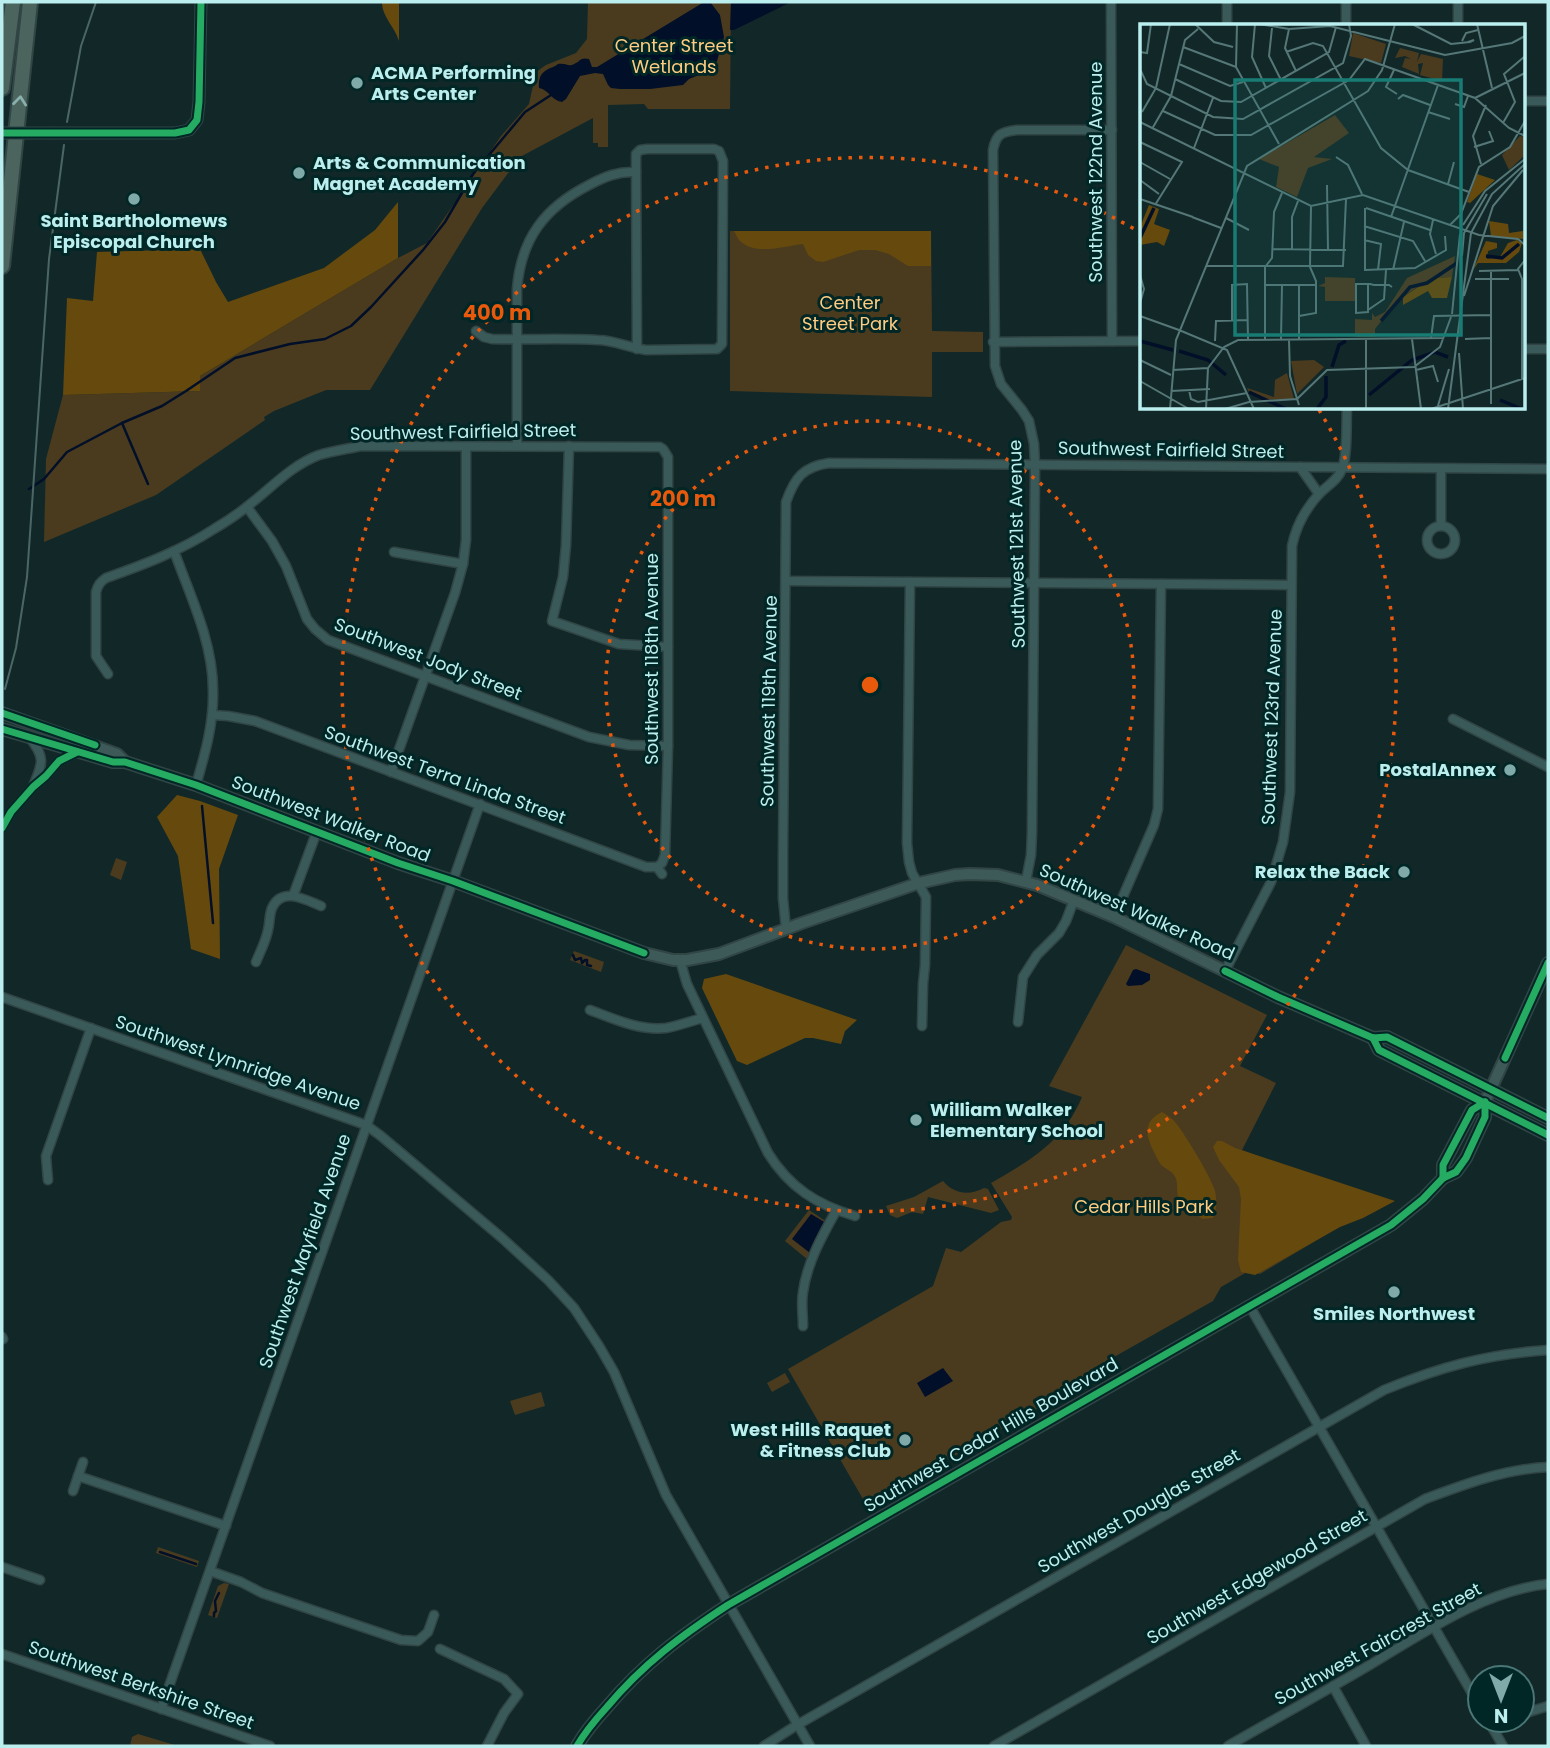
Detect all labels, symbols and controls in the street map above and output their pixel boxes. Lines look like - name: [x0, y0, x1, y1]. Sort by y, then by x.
- inset map: [1140, 24, 1526, 410]
- park label: Center Street Wetlands: [615, 33, 733, 79]
- place label: ACMA Performing Arts Center: [371, 60, 536, 106]
- street label: Southwest 122nd Avenue: [1083, 62, 1108, 282]
- marker: ACMA Performing Arts Center: [349, 75, 365, 91]
- one-way arrow: [12, 95, 27, 107]
- place label: Arts & Communication Magnet Academy: [313, 150, 526, 196]
- marker: Arts & Communication Magnet Academy: [291, 165, 307, 181]
- marker: Saint Bartholomews Episcopal Church: [126, 191, 142, 207]
- place label: Saint Bartholomews Episcopal Church: [40, 208, 228, 254]
- park label: Center Street Park: [802, 290, 899, 336]
- text: 400 m: [463, 298, 531, 327]
- street label: Southwest Fairfield Street: [350, 417, 576, 446]
- street label: Southwest Fairfield Street: [1058, 435, 1284, 464]
- street label: Southwest 121st Avenue: [1002, 440, 1031, 649]
- text: 200 m: [650, 484, 716, 513]
- street label: Southwest 118th Avenue: [639, 553, 664, 765]
- street label: Southwest 119th Avenue: [754, 595, 783, 807]
- street label: Southwest 123rd Avenue: [1255, 608, 1288, 826]
- street label: Southwest Jody Street: [331, 611, 526, 706]
- centre of rings: [858, 673, 882, 697]
- street label: Southwest Terra Linda Street: [321, 719, 569, 830]
- place label: PostalAnnex: [1379, 757, 1496, 782]
- marker: PostalAnnex: [1502, 762, 1518, 778]
- street label: Southwest Walker Road: [228, 769, 434, 868]
- street label: Southwest Walker Road: [1036, 857, 1239, 966]
- place label: Relax the Back: [1255, 859, 1391, 884]
- marker: Relax the Back: [1396, 864, 1412, 880]
- street label: Southwest Lynnridge Avenue: [112, 1009, 364, 1116]
- place label: William Walker Elementary School: [930, 1097, 1103, 1143]
- marker: William Walker Elementary School: [908, 1112, 924, 1128]
- street label: Southwest Mayfield Avenue: [253, 1130, 356, 1372]
- park label: Cedar Hills Park: [1074, 1194, 1214, 1219]
- marker: Smiles Northwest: [1386, 1284, 1402, 1300]
- place label: Smiles Northwest: [1313, 1301, 1475, 1326]
- street label: Southwest Cedar Hills Boulevard: [859, 1351, 1123, 1518]
- place label: West Hills Raquet & Fitness Club: [730, 1417, 891, 1463]
- marker: West Hills Raquet & Fitness Club: [897, 1432, 913, 1448]
- street label: Southwest Douglas Street: [1033, 1442, 1245, 1579]
- street label: Southwest Edgewood Street: [1142, 1503, 1371, 1650]
- street label: Southwest Faircrest Street: [1270, 1576, 1486, 1711]
- street label: Southwest Berkshire Street: [25, 1634, 257, 1735]
- north arrow: [1466, 1664, 1536, 1734]
- text: N: [1494, 1702, 1508, 1729]

